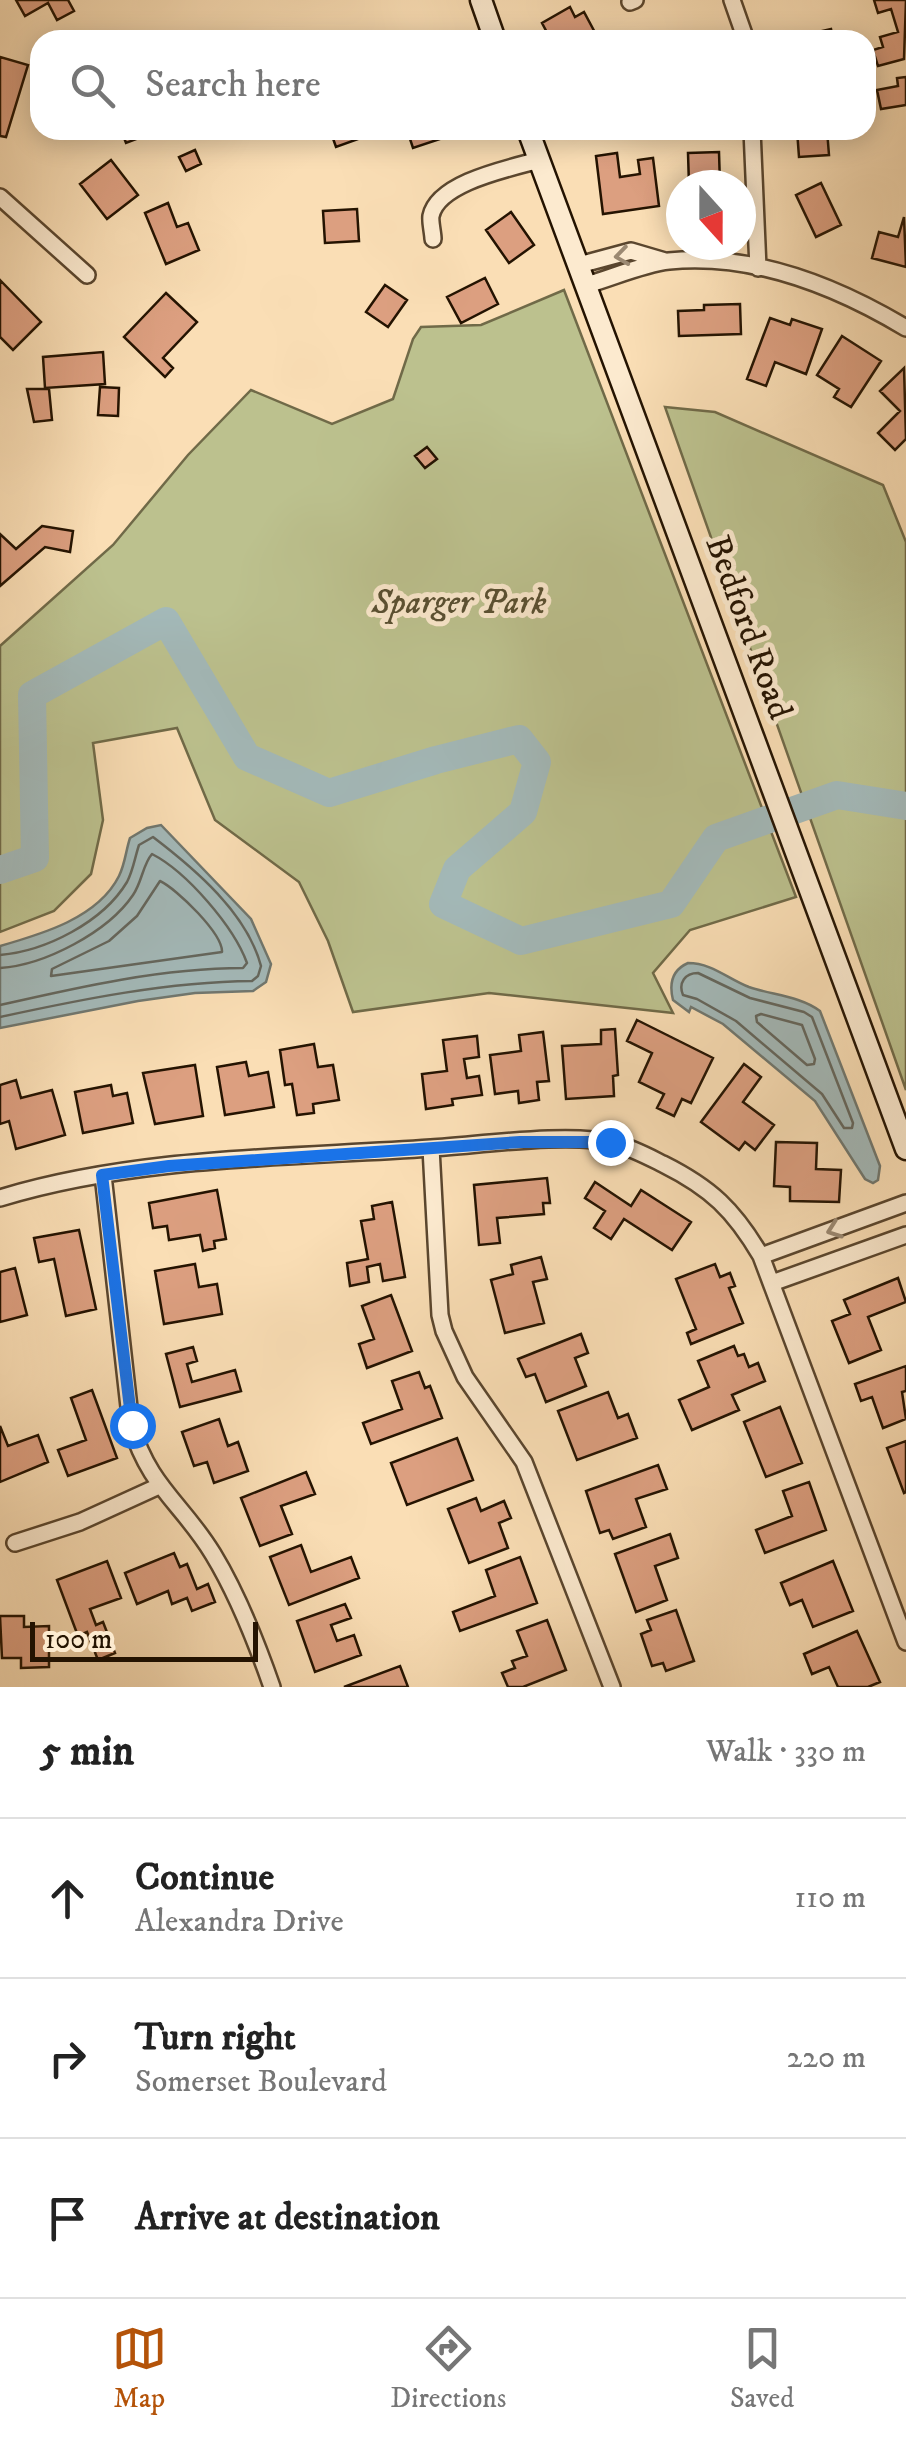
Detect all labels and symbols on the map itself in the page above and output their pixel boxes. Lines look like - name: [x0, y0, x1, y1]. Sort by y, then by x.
- north arrow: [666, 170, 756, 260]
- one-way arrow: [614, 244, 630, 265]
- street label: Bedford Road: [695, 530, 802, 726]
- park label: Sparger Park: [371, 581, 547, 625]
- route end: [588, 1120, 634, 1166]
- one-way arrow: [826, 1218, 843, 1239]
- route start: [110, 1403, 156, 1449]
- scale bar: [30, 1617, 258, 1662]

